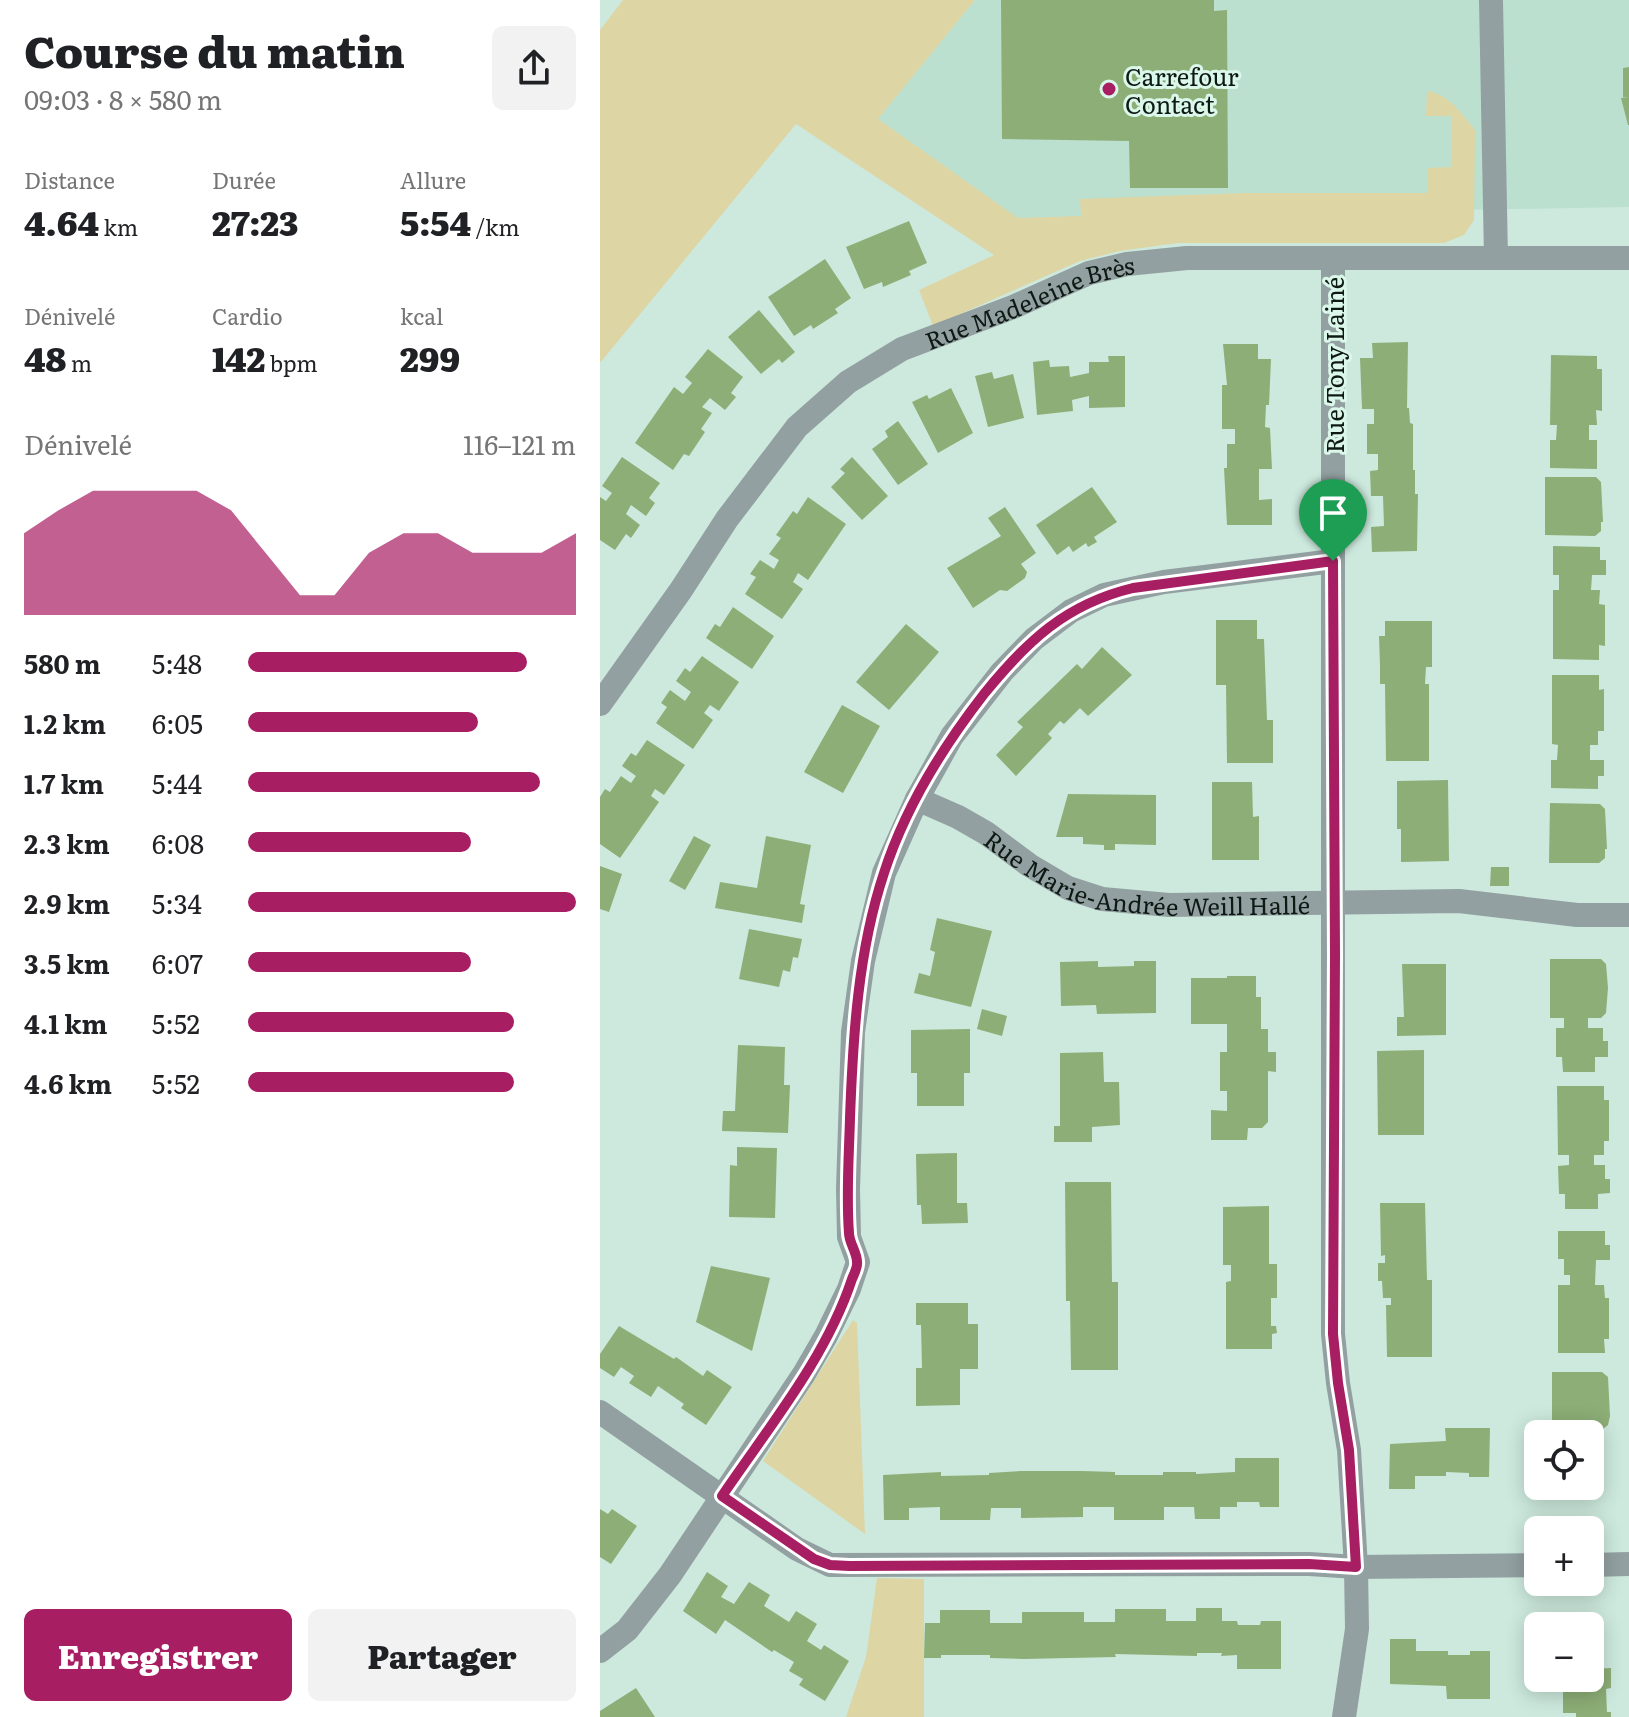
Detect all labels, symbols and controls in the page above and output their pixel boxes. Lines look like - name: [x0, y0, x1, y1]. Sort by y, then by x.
- text: Course du matin: [24, 16, 405, 82]
- button: share: [492, 26, 576, 110]
- place label: Carrefour Contact: [1125, 58, 1239, 121]
- text: 09:03 · 8 × 580 m: [24, 79, 222, 118]
- marker: Carrefour Contact: [1100, 80, 1118, 98]
- text: Distance: [24, 163, 115, 196]
- text: Durée: [212, 163, 276, 196]
- text: Allure: [400, 163, 466, 196]
- text: 4.64: [24, 196, 99, 246]
- text: 27:23: [212, 196, 298, 246]
- text: 5:54: [400, 196, 471, 246]
- text: km: [99, 210, 138, 243]
- text: /km: [471, 210, 520, 243]
- street label: Rue Madeleine Brès: [919, 246, 1136, 356]
- street label: Rue Tony Lainé: [1316, 277, 1351, 453]
- text: Dénivelé: [24, 299, 115, 332]
- text: Cardio: [212, 299, 283, 332]
- text: kcal: [400, 299, 443, 332]
- text: 48: [24, 332, 66, 382]
- text: 142: [212, 332, 265, 382]
- text: 299: [400, 332, 460, 382]
- text: m: [66, 346, 92, 379]
- text: bpm: [265, 346, 318, 379]
- text: Dénivelé: [24, 424, 132, 463]
- text: 116–121 m: [463, 424, 576, 463]
- pin: [1299, 479, 1367, 561]
- icon: arrive: [1311, 491, 1355, 535]
- text: 580 m: [24, 643, 101, 682]
- text: 5:48: [152, 643, 202, 682]
- text: 1.2 km: [24, 703, 106, 742]
- text: 6:05: [152, 703, 203, 742]
- text: 1.7 km: [24, 763, 104, 802]
- text: 5:44: [152, 763, 202, 802]
- street label: Rue Marie-Andrée Weill Hallé: [978, 821, 1310, 923]
- text: 2.3 km: [24, 823, 110, 862]
- text: 6:08: [152, 823, 204, 862]
- text: 2.9 km: [24, 883, 110, 922]
- text: 5:34: [152, 883, 202, 922]
- text: 3.5 km: [24, 943, 110, 982]
- text: 6:07: [152, 943, 203, 982]
- text: 4.1 km: [24, 1003, 108, 1042]
- text: 5:52: [152, 1003, 200, 1042]
- text: 4.6 km: [24, 1063, 112, 1102]
- text: 5:52: [152, 1063, 200, 1102]
- map controls: [1524, 1420, 1604, 1692]
- button: locate: [1524, 1420, 1604, 1500]
- button: +: [1524, 1516, 1604, 1596]
- button: Enregistrer: [24, 1609, 292, 1701]
- button: Partager: [308, 1609, 576, 1701]
- button: −: [1524, 1612, 1604, 1692]

